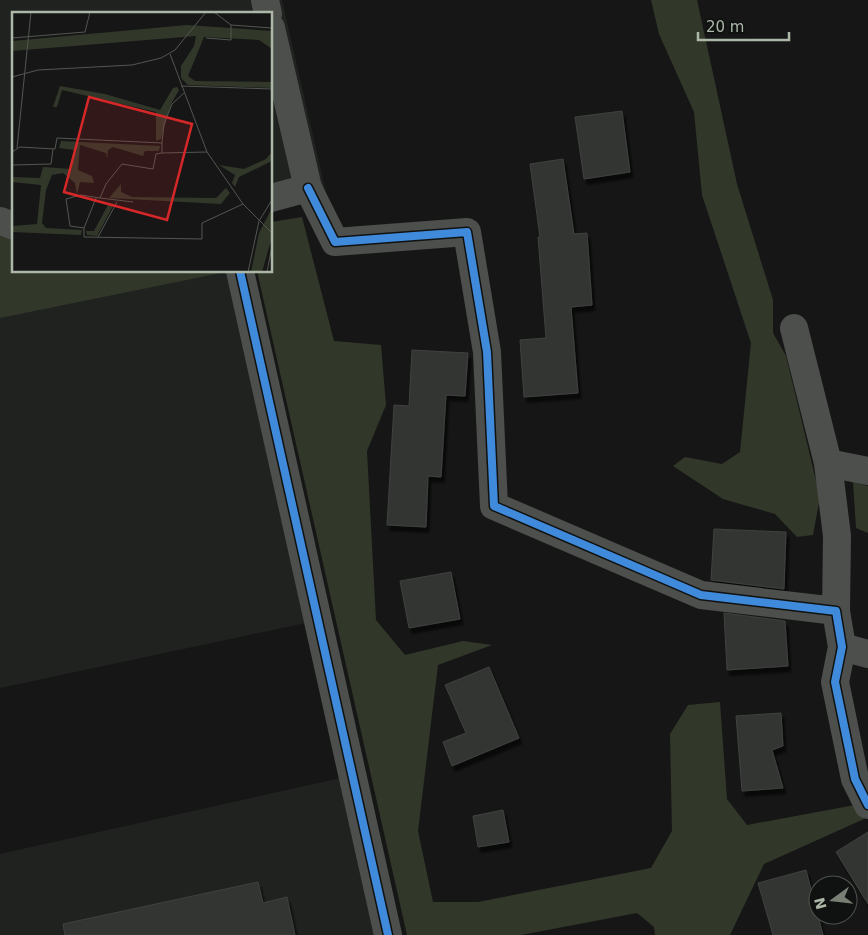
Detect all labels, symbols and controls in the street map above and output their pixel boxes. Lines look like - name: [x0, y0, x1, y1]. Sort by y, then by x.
- scale bar: [698, 10, 789, 42]
- inset map: [12, 12, 272, 272]
- text: 20 m: [706, 18, 744, 36]
- north arrow: [808, 875, 858, 925]
- text: N: [811, 896, 830, 911]

